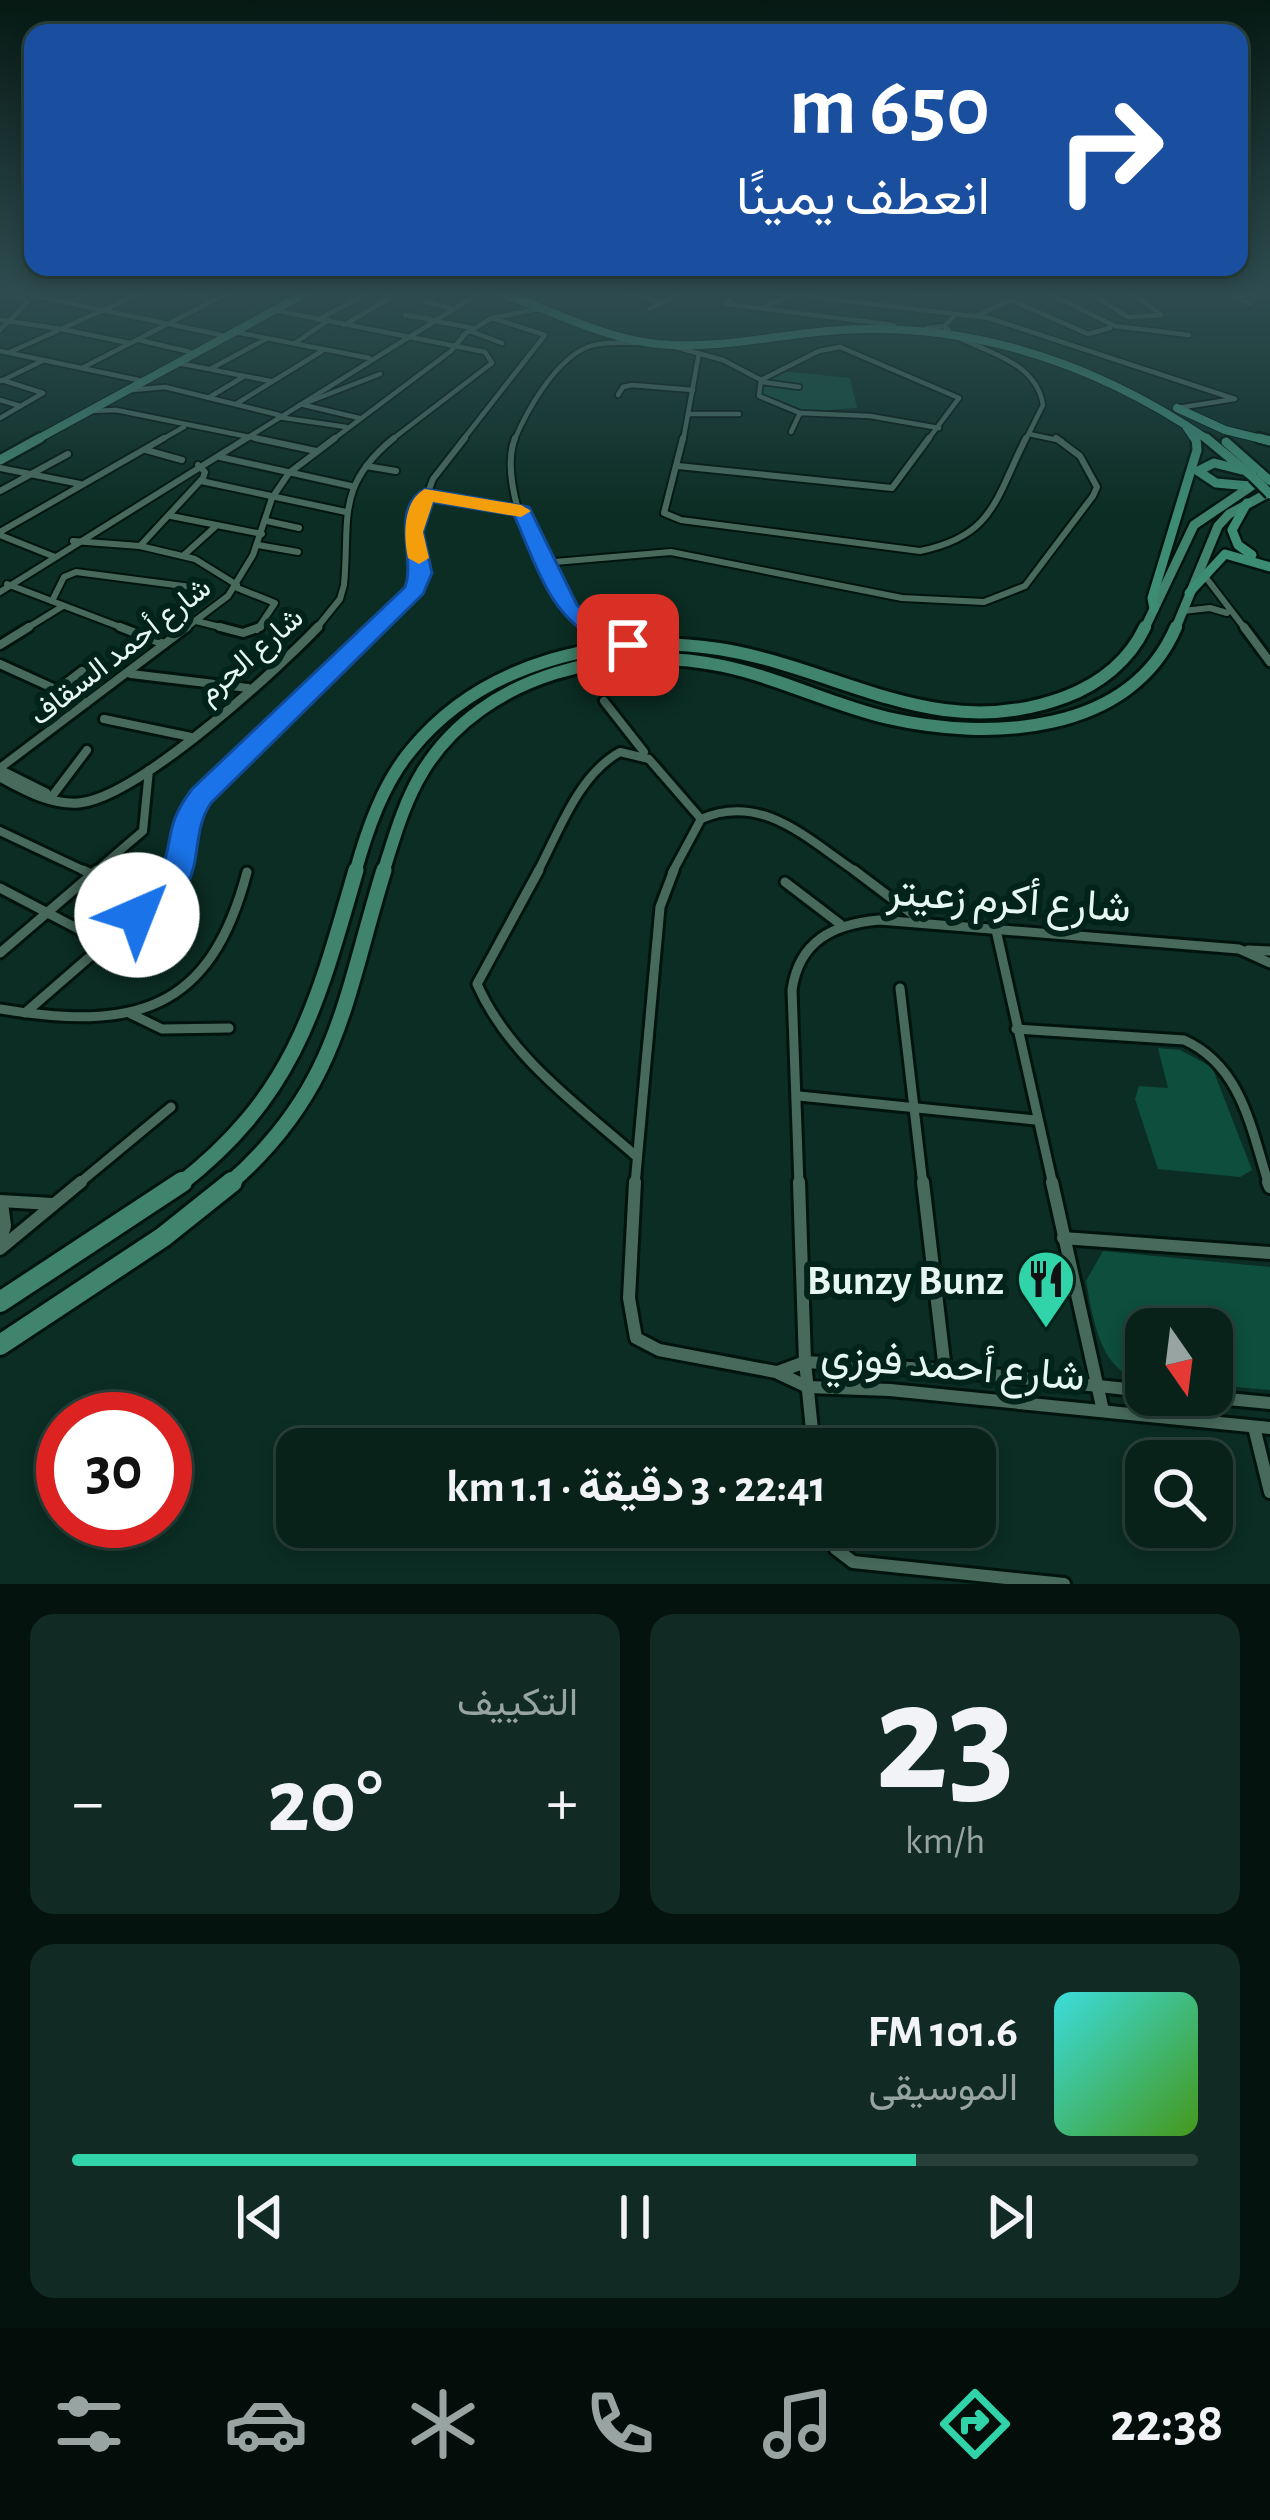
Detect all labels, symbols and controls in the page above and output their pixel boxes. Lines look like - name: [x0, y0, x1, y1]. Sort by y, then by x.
- text: 650 m: [789, 66, 990, 150]
- icon: right: [1032, 72, 1188, 228]
- text: انعطف يمينًا: [736, 171, 990, 225]
- street label: شارع أحمد السقاف: [23, 570, 219, 735]
- pin: [577, 594, 679, 696]
- street label: شارع الحرم: [192, 602, 312, 712]
- icon: arrive: [595, 612, 661, 678]
- position arrow: [74, 852, 200, 978]
- street label: شارع أكرم زعيتر: [884, 867, 1132, 935]
- restaurant icon: Bunzy Bunz: [1015, 1248, 1077, 1330]
- place label: Bunzy Bunz: [807, 1260, 1004, 1302]
- north arrow: [1125, 1308, 1233, 1416]
- map controls: [1125, 1308, 1233, 1548]
- street label: شارع أحمد فوزي: [818, 1331, 1087, 1410]
- speed limit sign: 30: [36, 1392, 192, 1548]
- button: search: [1125, 1440, 1233, 1548]
- text: 22:41 · 3 دقيقة · 1.1 km: [446, 1465, 826, 1510]
- text: 23: [875, 1662, 1015, 1818]
- text: التكييف: [457, 1684, 578, 1723]
- text: 20°: [267, 1758, 383, 1848]
- text: −: [72, 1770, 104, 1836]
- text: +: [546, 1770, 578, 1836]
- text: km/h: [905, 1822, 985, 1861]
- text: 101.6 FM: [867, 2010, 1018, 2055]
- text: الموسيقى: [868, 2069, 1018, 2108]
- icon: previous: [227, 2184, 293, 2250]
- icon: pause: [602, 2184, 668, 2250]
- icon: next: [977, 2184, 1043, 2250]
- icon: filters: [47, 2382, 131, 2466]
- icon: car: [224, 2382, 308, 2466]
- icon: climate: [401, 2382, 485, 2466]
- icon: phone: [578, 2382, 662, 2466]
- icon: music: [756, 2382, 840, 2466]
- icon: directions: [933, 2382, 1017, 2466]
- text: 22:38: [1110, 2397, 1223, 2451]

